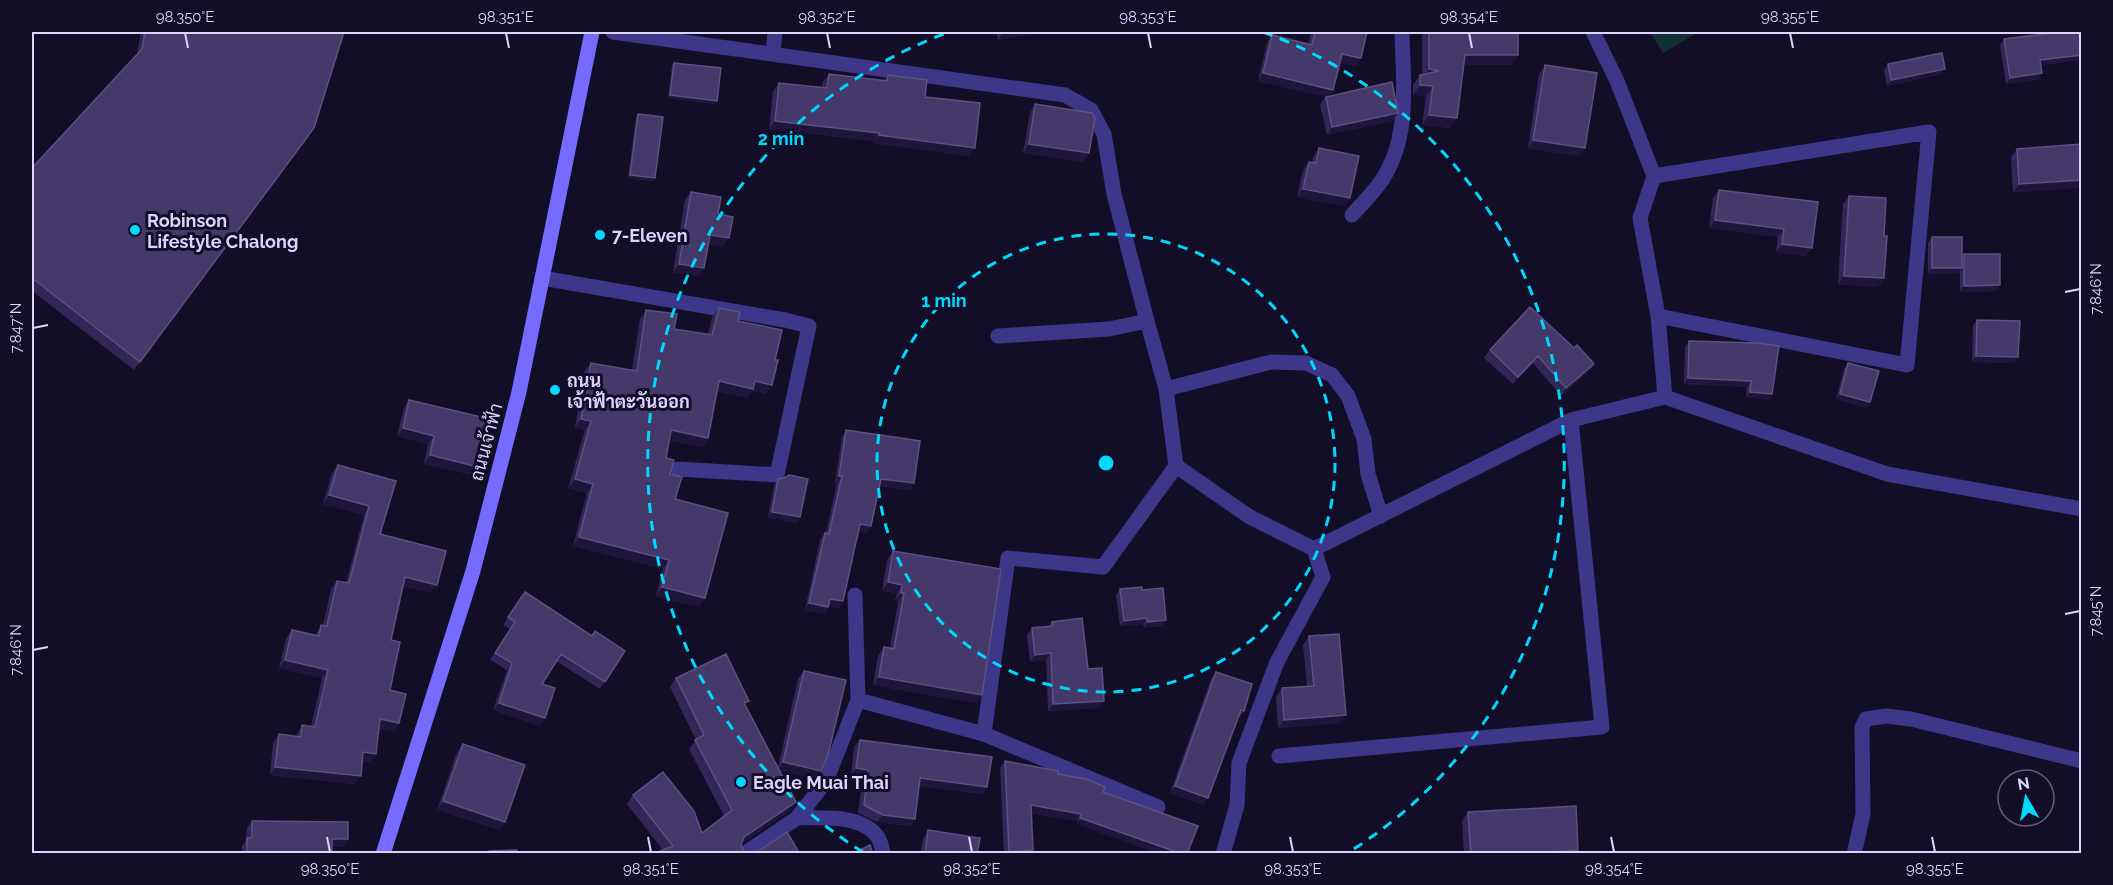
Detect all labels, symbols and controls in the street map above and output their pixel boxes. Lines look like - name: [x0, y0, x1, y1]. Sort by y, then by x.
- text: 98.350°E: [156, 8, 214, 26]
- text: 98.351°E: [478, 8, 534, 26]
- text: 98.352°E: [798, 8, 856, 26]
- text: 98.353°E: [1119, 8, 1177, 26]
- text: 98.354°E: [1440, 8, 1498, 26]
- text: 98.355°E: [1761, 8, 1819, 26]
- text: 2 min: [758, 128, 804, 149]
- place label: Robinson Lifestyle Chalong: [147, 210, 298, 252]
- marker: Robinson Lifestyle Chalong: [128, 223, 142, 237]
- place label: 7-Eleven: [612, 225, 688, 246]
- marker: 7-Eleven: [593, 228, 607, 242]
- text: 7.846°N: [2087, 263, 2105, 315]
- text: 1 min: [921, 290, 967, 311]
- text: 7.847°N: [7, 303, 25, 353]
- place label: ถนน เจ้าฟ้าตะวันออก: [567, 370, 690, 412]
- marker: ถนน เจ้าฟ้าตะวันออก: [548, 383, 562, 397]
- street label: ถนนเจ้าฟ้า: [465, 401, 506, 483]
- centre of rings: [1096, 453, 1116, 473]
- text: 7.845°N: [2087, 586, 2105, 636]
- text: 7.846°N: [7, 624, 25, 676]
- north arrow: [1996, 768, 2056, 828]
- place label: Eagle Muai Thai: [753, 772, 889, 793]
- text: N: [2016, 773, 2031, 794]
- marker: Eagle Muai Thai: [734, 775, 748, 789]
- text: 98.350°E: [301, 860, 359, 878]
- text: 98.351°E: [623, 860, 679, 878]
- text: 98.352°E: [943, 860, 1001, 878]
- text: 98.353°E: [1264, 860, 1322, 878]
- text: 98.354°E: [1585, 860, 1643, 878]
- text: 98.355°E: [1906, 860, 1964, 878]

